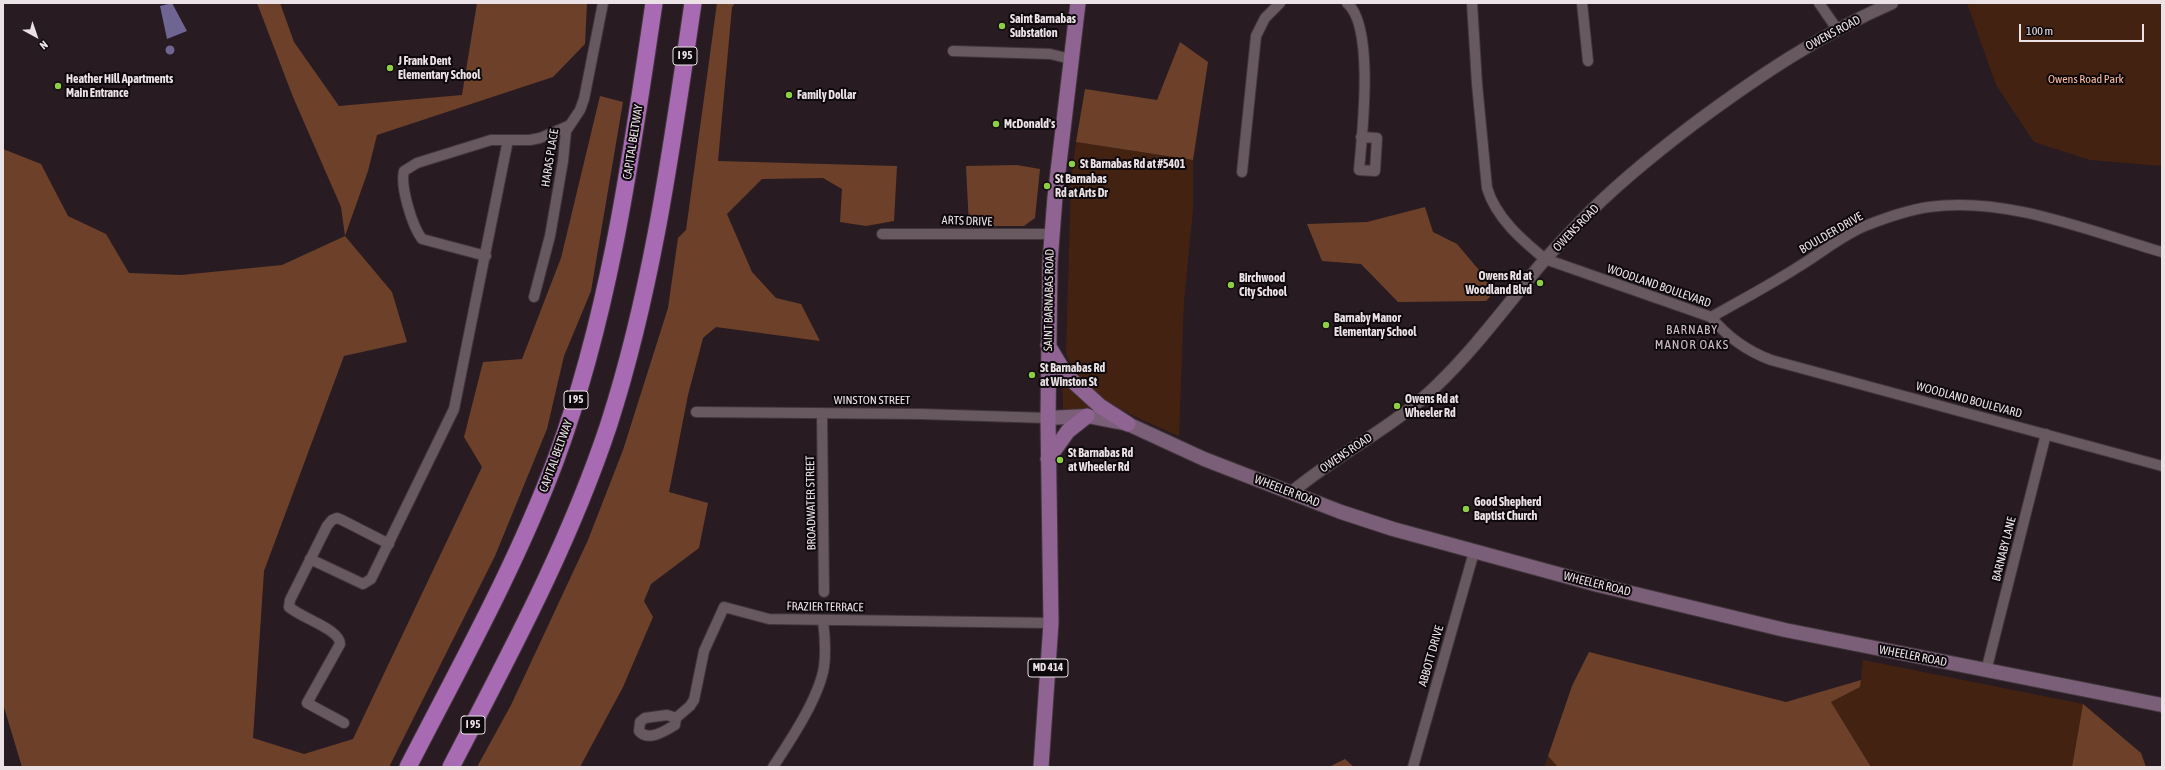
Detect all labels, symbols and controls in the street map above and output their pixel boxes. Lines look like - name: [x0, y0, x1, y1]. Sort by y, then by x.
- place label: Saint Barnabas Substation: [1010, 12, 1076, 40]
- street label: OWENS ROAD: [1803, 13, 1863, 53]
- north arrow: [16, 16, 56, 56]
- scale bar: [2021, 16, 2146, 42]
- marker: Saint Barnabas Substation: [997, 21, 1007, 31]
- text: 100 m: [2026, 24, 2053, 38]
- text: N: [37, 39, 50, 52]
- road number: I 95: [673, 47, 697, 65]
- place label: J Frank Dent Elementary School: [398, 54, 480, 82]
- marker: J Frank Dent Elementary School: [385, 63, 395, 73]
- place label: Heather Hill Apartments Main Entrance: [66, 72, 173, 100]
- park label: Owens Road Park: [2048, 72, 2124, 86]
- marker: Heather Hill Apartments Main Entrance: [53, 81, 63, 91]
- place label: Family Dollar: [797, 88, 856, 102]
- marker: Family Dollar: [784, 90, 794, 100]
- street label: CAPITAL BELTWAY: [620, 103, 646, 181]
- place label: McDonald's: [1004, 117, 1055, 131]
- marker: McDonald's: [991, 119, 1001, 129]
- street label: HARAS PLACE: [538, 128, 562, 188]
- place label: St Barnabas Rd at #5401: [1080, 157, 1185, 171]
- marker: St Barnabas Rd at #5401: [1067, 159, 1077, 169]
- place label: St Barnabas Rd at Arts Dr: [1055, 172, 1108, 200]
- marker: St Barnabas Rd at Arts Dr: [1042, 181, 1052, 191]
- street label: OWENS ROAD: [1550, 201, 1602, 255]
- street label: BOULDER DRIVE: [1797, 209, 1865, 257]
- street label: ARTS DRIVE: [941, 213, 993, 229]
- street label: SAINT BARNABAS ROAD: [1041, 249, 1057, 351]
- street label: WOODLAND BOULEVARD: [1605, 261, 1713, 311]
- place label: Owens Rd at Woodland Blvd: [1466, 269, 1532, 297]
- place label: Birchwood City School: [1239, 271, 1287, 299]
- marker: Owens Rd at Woodland Blvd: [1535, 278, 1545, 288]
- marker: Birchwood City School: [1226, 280, 1236, 290]
- place label: Barnaby Manor Elementary School: [1334, 311, 1416, 339]
- marker: Barnaby Manor Elementary School: [1321, 320, 1331, 330]
- district label: BARNABY MANOR OAKS: [1655, 322, 1729, 353]
- place label: St Barnabas Rd at Winston St: [1040, 361, 1105, 389]
- marker: St Barnabas Rd at Winston St: [1027, 370, 1037, 380]
- street label: WOODLAND BOULEVARD: [1914, 379, 2024, 421]
- road number: I 95: [564, 391, 588, 409]
- place label: Owens Rd at Wheeler Rd: [1405, 392, 1459, 420]
- street label: WINSTON STREET: [834, 393, 910, 407]
- marker: Owens Rd at Wheeler Rd: [1392, 401, 1402, 411]
- street label: CAPITAL BELTWAY: [536, 418, 576, 494]
- street label: OWENS ROAD: [1317, 430, 1375, 476]
- place label: St Barnabas Rd at Wheeler Rd: [1068, 446, 1133, 474]
- marker: St Barnabas Rd at Wheeler Rd: [1055, 455, 1065, 465]
- street label: BROADWATER STREET: [803, 456, 819, 550]
- street label: WHEELER ROAD: [1252, 472, 1322, 510]
- place label: Good Shepherd Baptist Church: [1474, 495, 1541, 523]
- marker: Good Shepherd Baptist Church: [1461, 504, 1471, 514]
- street label: BARNABY LANE: [1989, 515, 2019, 583]
- street label: WHEELER ROAD: [1562, 569, 1632, 599]
- street label: FRAZIER TERRACE: [787, 599, 863, 615]
- street label: ABBOTT DRIVE: [1415, 624, 1447, 688]
- street label: WHEELER ROAD: [1878, 642, 1948, 670]
- road number: MD 414: [1028, 659, 1068, 677]
- road number: I 95: [461, 716, 485, 734]

